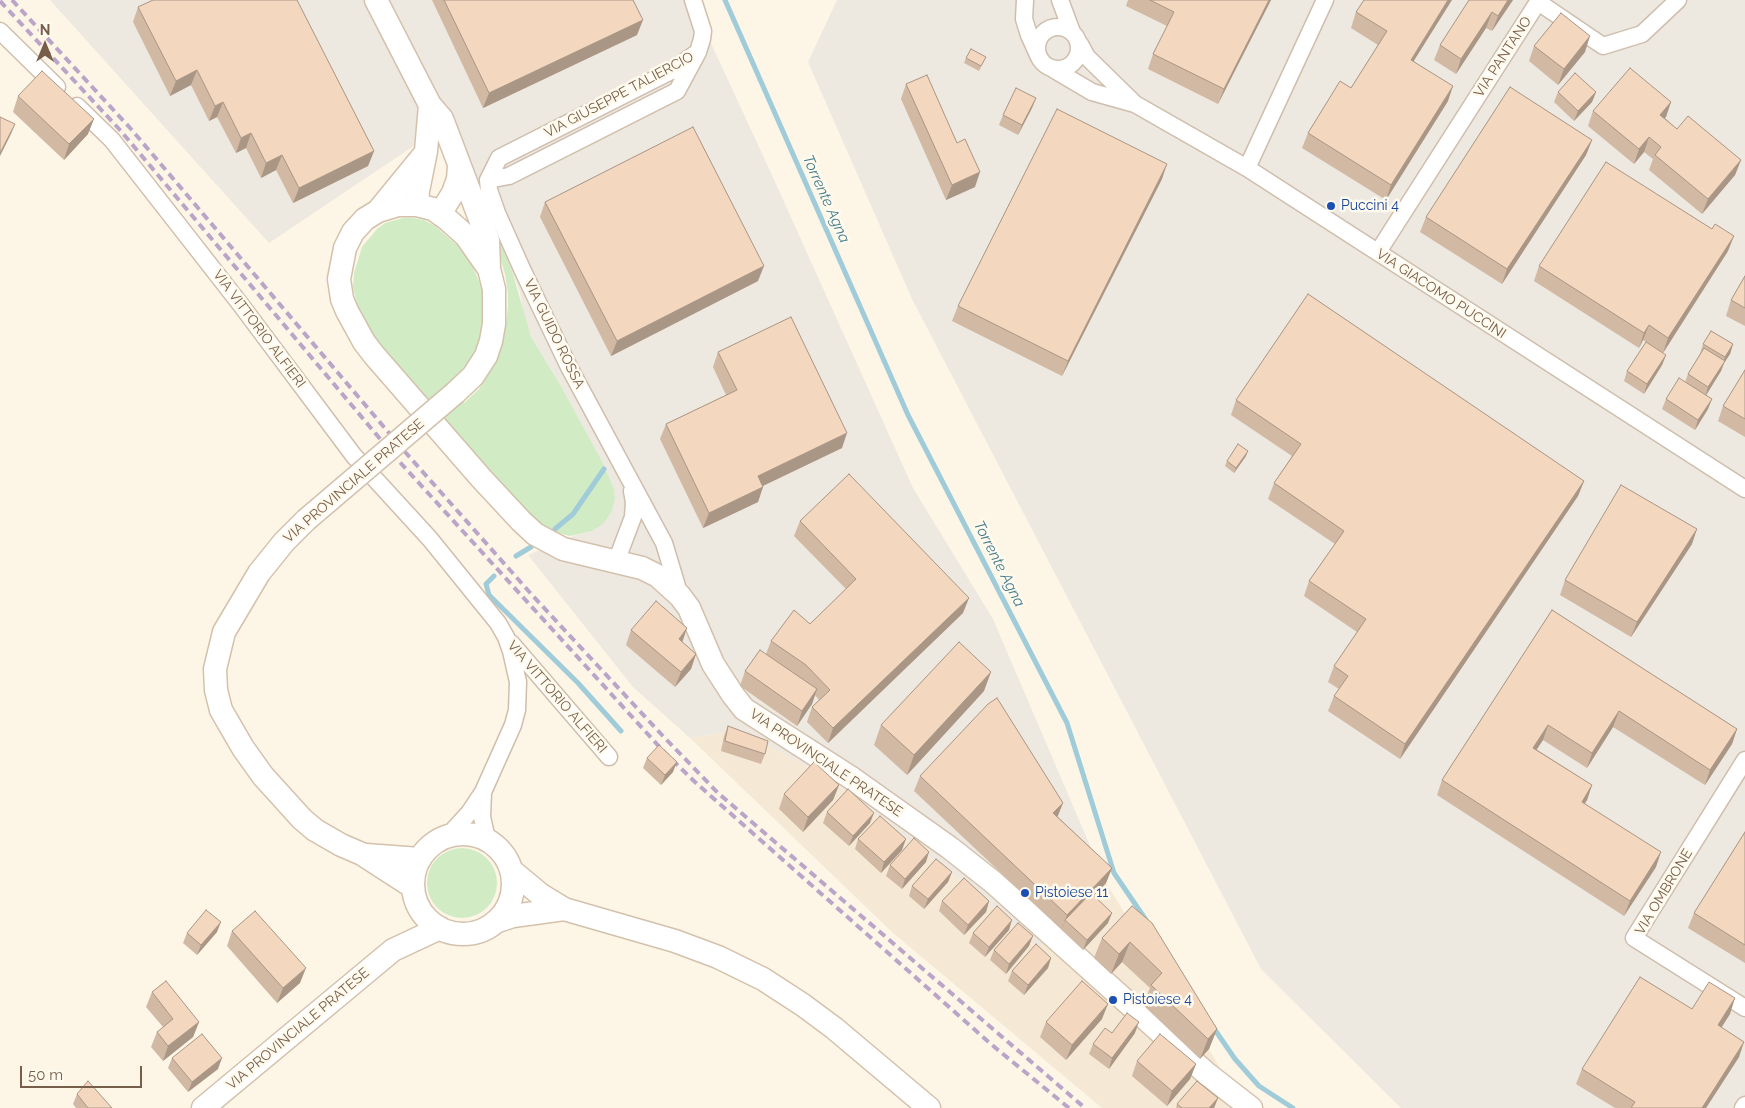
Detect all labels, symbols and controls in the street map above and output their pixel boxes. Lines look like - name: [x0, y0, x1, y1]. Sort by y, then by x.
- street label: VIA PANTANO: [1471, 14, 1535, 100]
- north arrow: [20, 20, 70, 70]
- text: N: [40, 22, 50, 38]
- street label: VIA GIUSEPPE TALIERCIO: [542, 48, 696, 142]
- water label: Torrente Agna: [799, 152, 853, 246]
- place label: Puccini 4: [1341, 198, 1399, 214]
- marker: Puccini 4: [1325, 200, 1337, 212]
- street label: VIA GIACOMO PUCCINI: [1373, 246, 1509, 342]
- street label: VIA VITTORIO ALFIERI: [209, 267, 309, 391]
- street label: VIA GUIDO ROSSA: [520, 276, 588, 392]
- street label: VIA PROVINCIALE PRATESE: [280, 415, 428, 547]
- water label: Torrente Agna: [970, 518, 1028, 610]
- street label: VIA VITTORIO ALFIERI: [504, 637, 610, 757]
- street label: VIA PROVINCIALE PRATESE: [746, 705, 906, 821]
- street label: VIA OMBRONE: [1632, 846, 1696, 938]
- place label: Pistoiese 11: [1035, 885, 1108, 901]
- marker: Pistoiese 11: [1019, 887, 1031, 899]
- street label: VIA PROVINCIALE PRATESE: [223, 964, 373, 1094]
- place label: Pistoiese 4: [1123, 992, 1192, 1008]
- marker: Pistoiese 4: [1107, 994, 1119, 1006]
- scale bar: [22, 1056, 145, 1088]
- text: 50 m: [28, 1066, 63, 1084]

